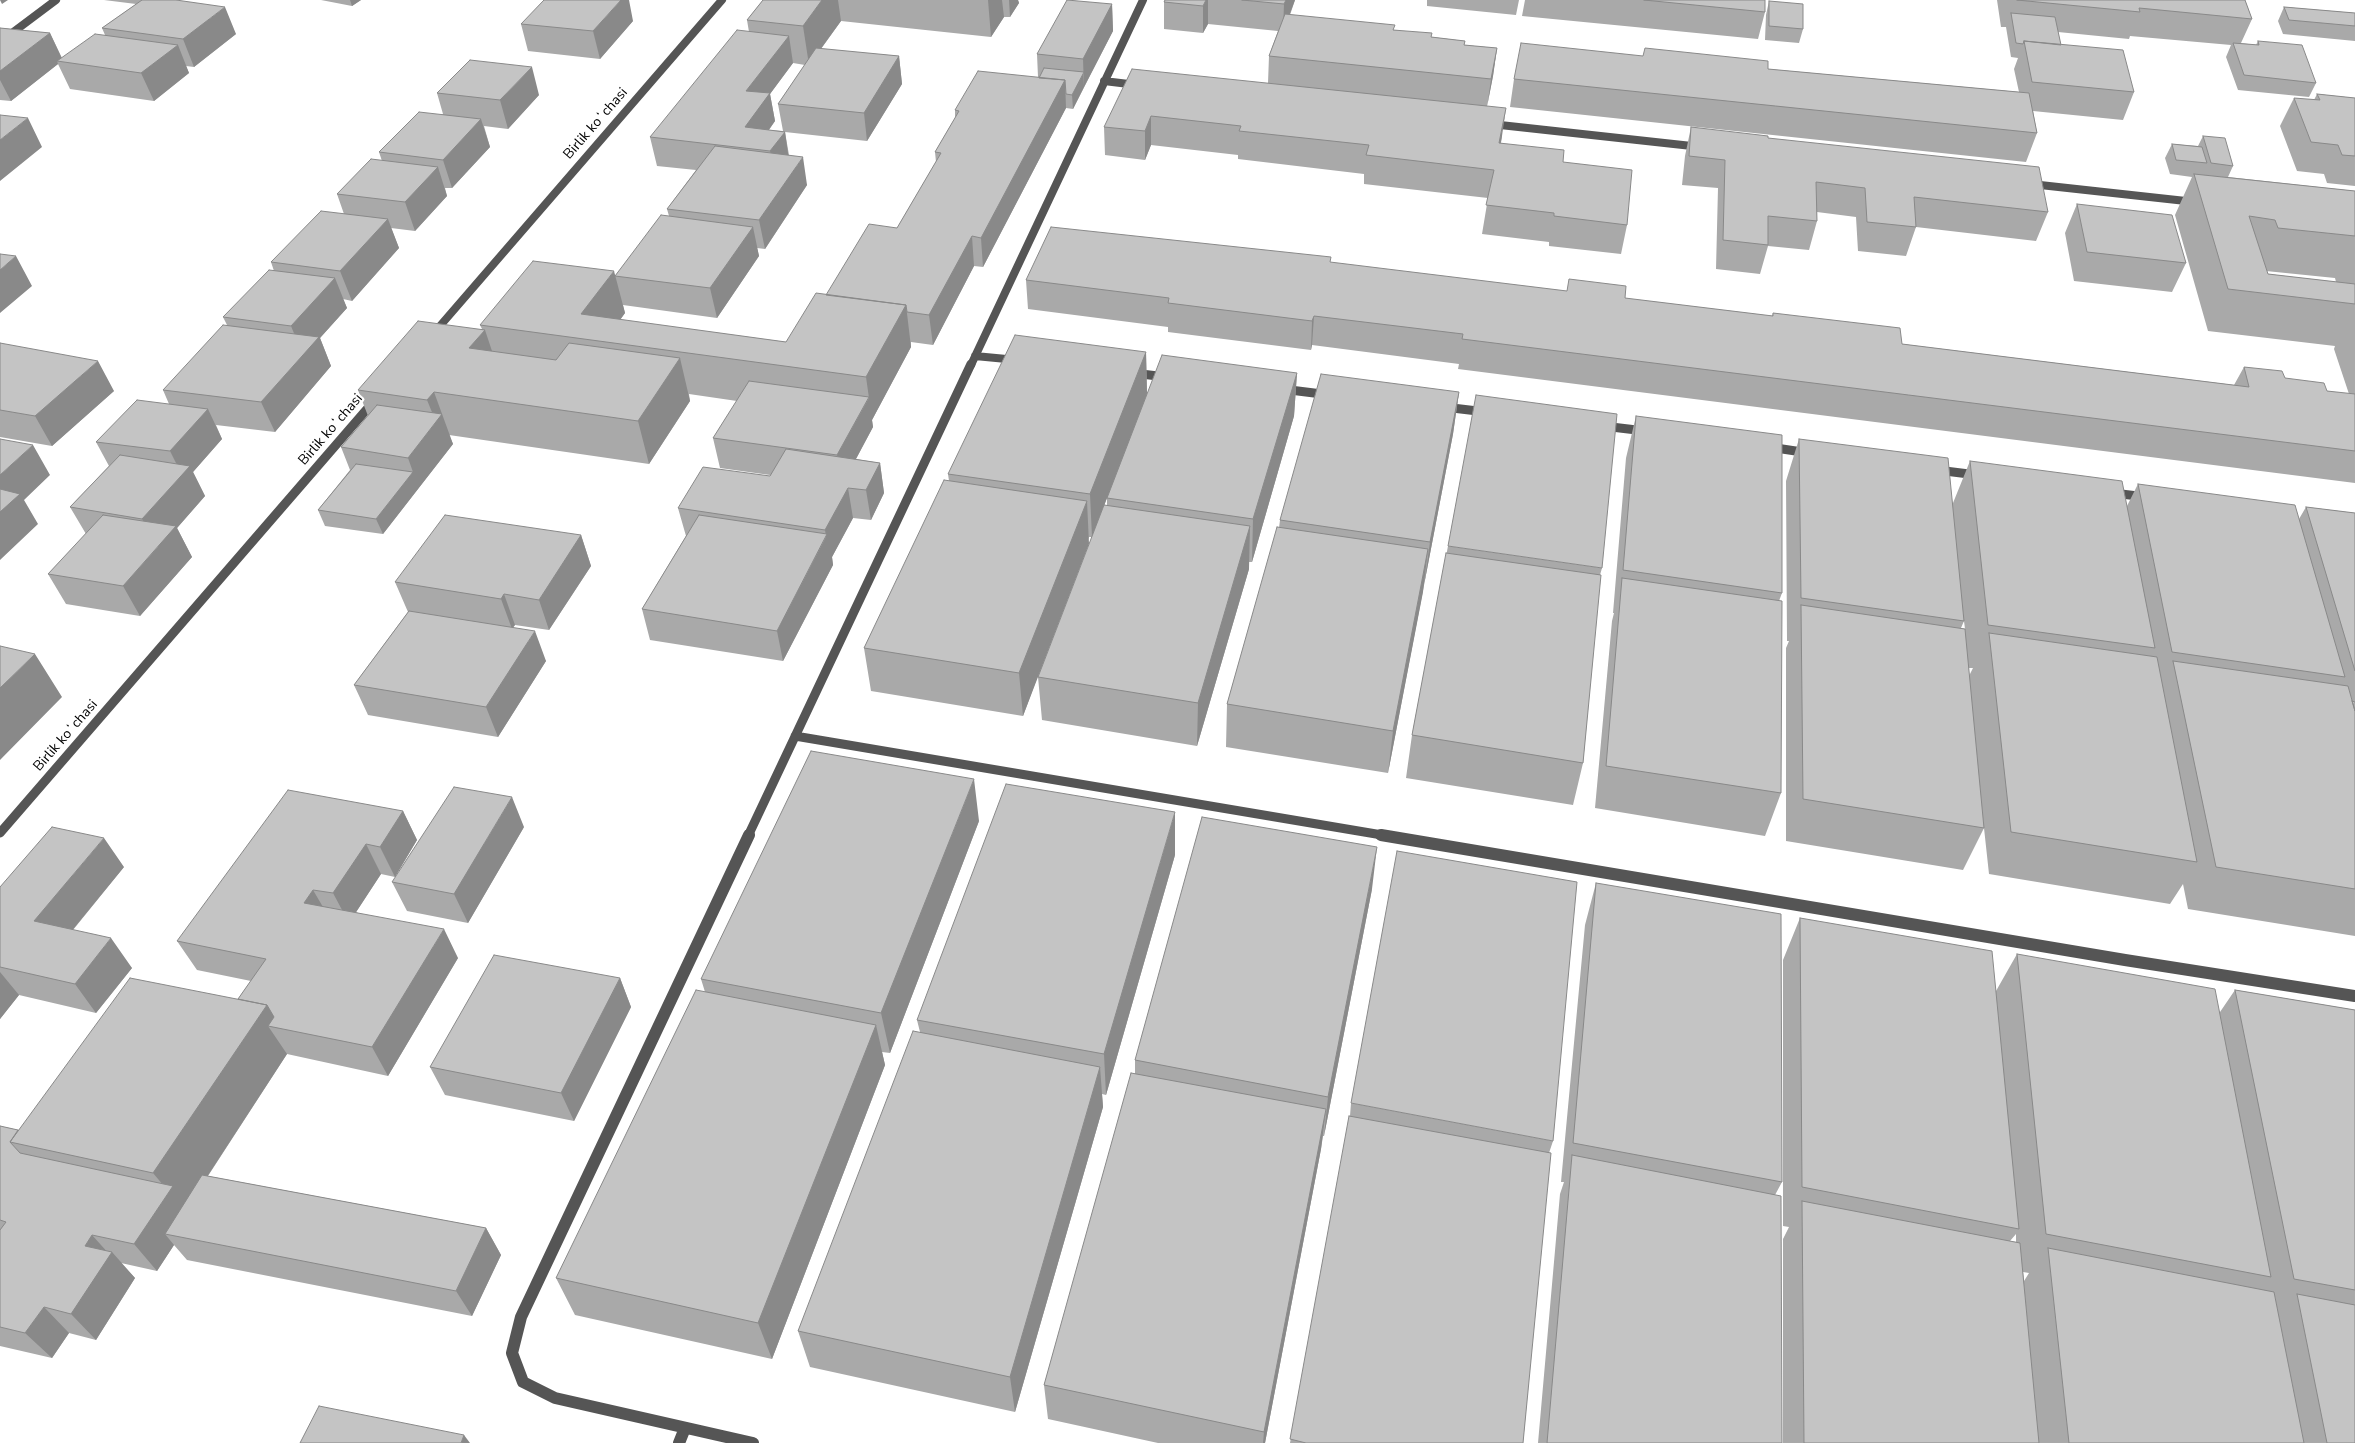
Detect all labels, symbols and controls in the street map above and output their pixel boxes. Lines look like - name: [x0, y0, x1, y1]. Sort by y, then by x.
- street label: Birlik koʻchasi: [560, 85, 632, 163]
- street label: Birlik koʻchasi: [295, 391, 367, 469]
- street label: Birlik koʻchasi: [30, 697, 102, 775]

